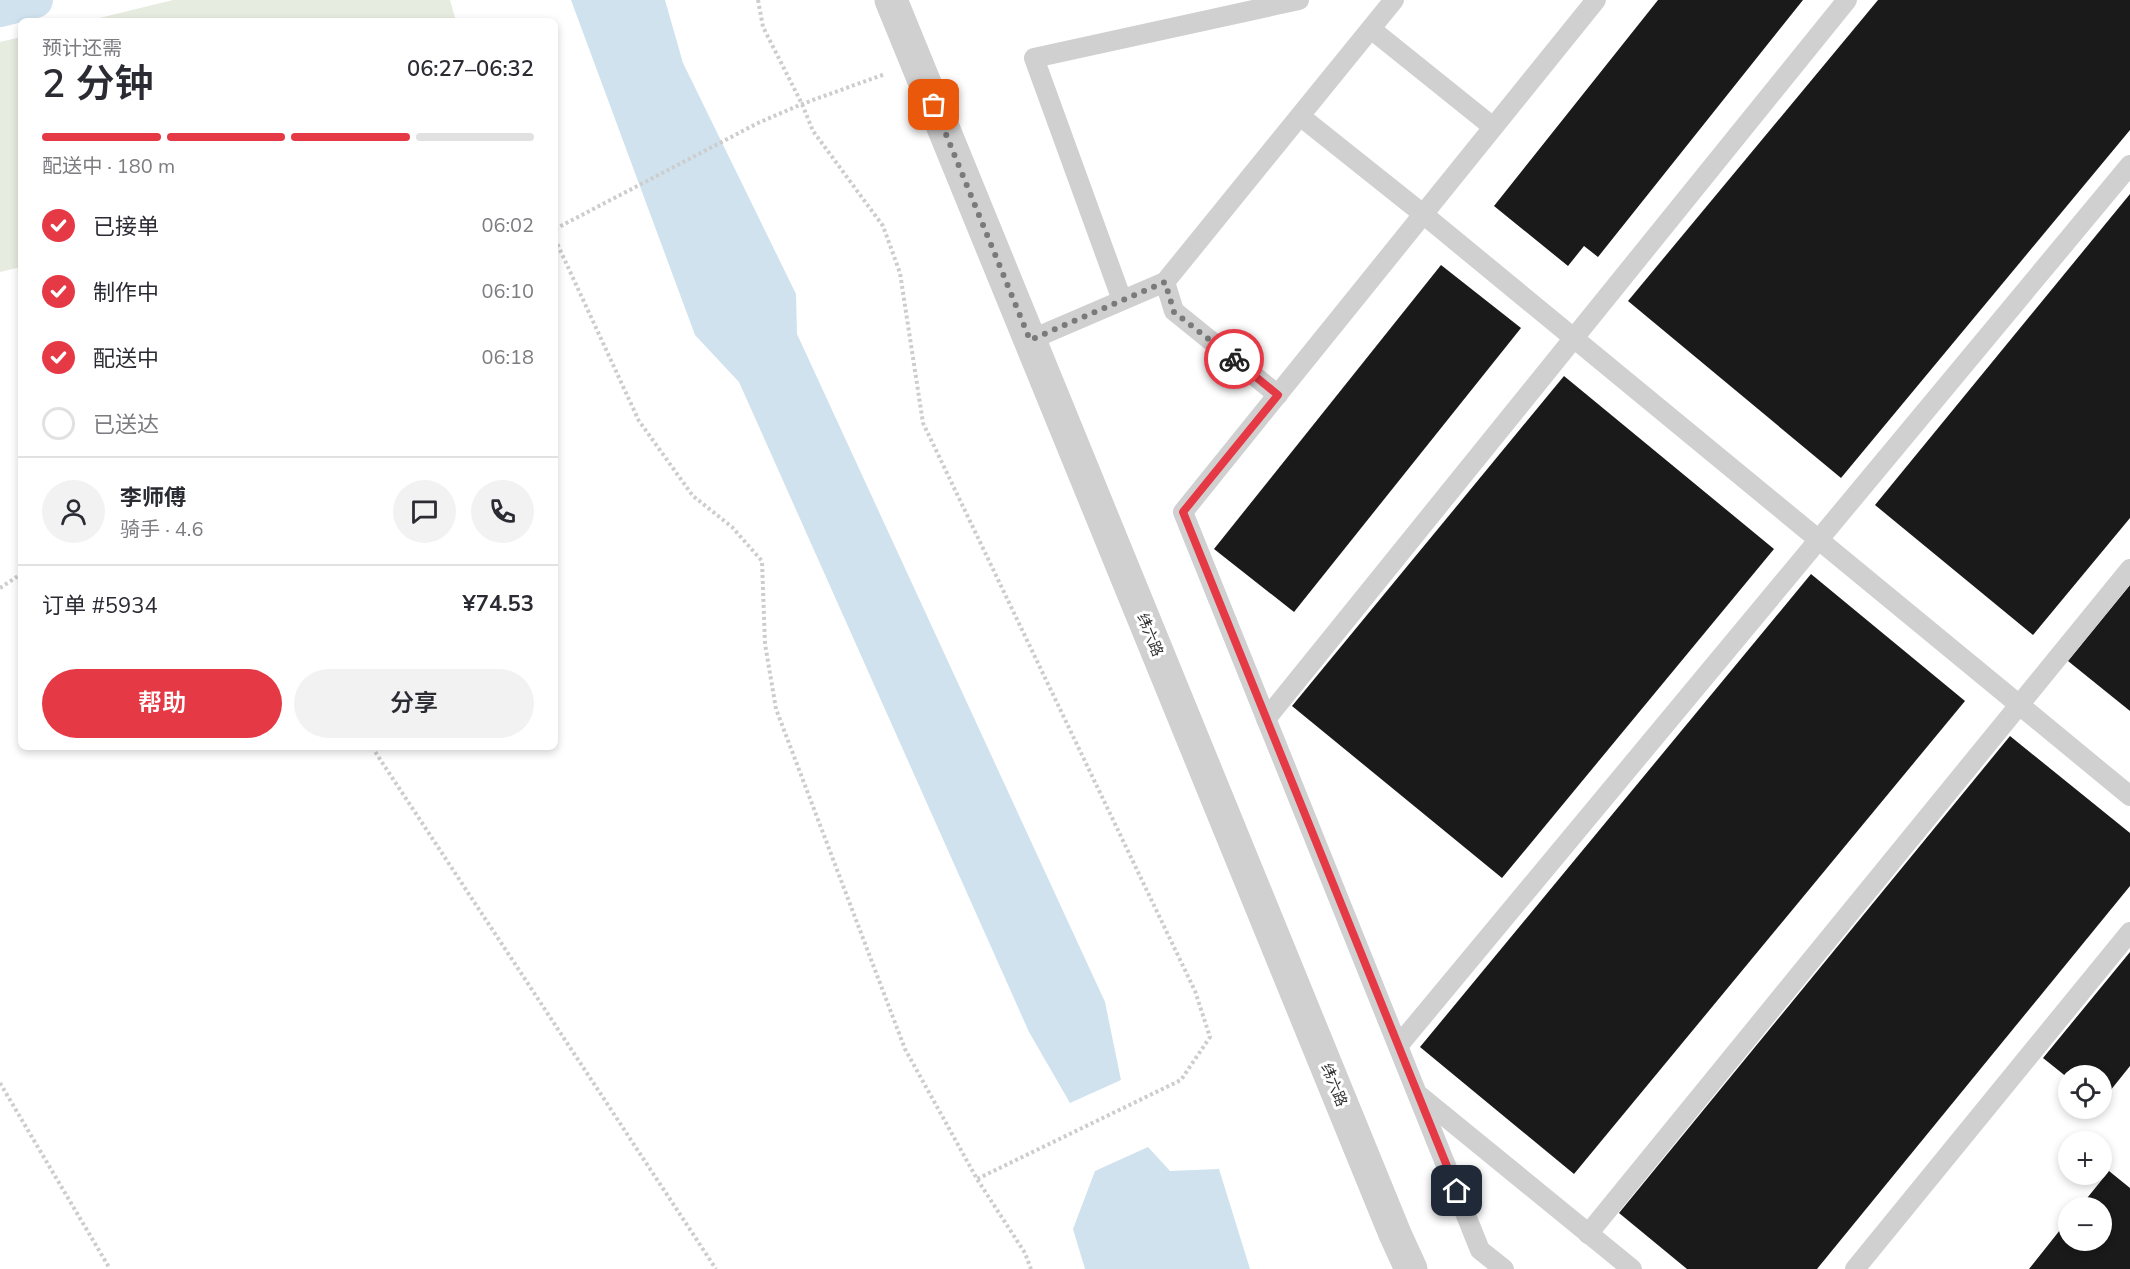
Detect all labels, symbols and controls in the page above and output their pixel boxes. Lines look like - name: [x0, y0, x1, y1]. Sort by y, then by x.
- text: 预计还需: [42, 35, 122, 62]
- text: 06:27–06:32: [407, 54, 534, 84]
- text: 2 分钟: [42, 58, 154, 111]
- pin: [908, 79, 959, 130]
- icon: bag: [917, 88, 950, 121]
- text: 配送中 · 180 m: [42, 153, 175, 180]
- icon: check: [42, 209, 75, 242]
- text: 已接单: [93, 212, 159, 242]
- text: 06:02: [481, 212, 534, 239]
- icon: check: [42, 275, 75, 308]
- text: 制作中: [93, 278, 159, 308]
- text: 06:10: [481, 278, 534, 305]
- courier: [1204, 329, 1264, 389]
- icon: check: [42, 341, 75, 374]
- icon: bike: [1218, 343, 1251, 376]
- text: 配送中: [93, 344, 159, 374]
- text: 06:18: [481, 344, 534, 371]
- text: 已送达: [93, 410, 159, 440]
- button: person: [42, 480, 105, 543]
- button: chat: [393, 480, 456, 543]
- button: phone: [471, 480, 534, 543]
- text: 李师傅: [120, 483, 186, 513]
- text: 骑手 · 4.6: [120, 516, 203, 543]
- text: ¥74.53: [463, 589, 534, 619]
- text: 订单 #5934: [42, 591, 158, 621]
- street label: 纬六路: [1132, 610, 1168, 660]
- button: 帮助: [42, 669, 282, 738]
- button: 分享: [294, 669, 534, 738]
- street label: 纬六路: [1316, 1060, 1352, 1110]
- map controls: [2058, 1065, 2112, 1251]
- button: locate: [2058, 1065, 2112, 1119]
- button: +: [2058, 1131, 2112, 1185]
- pin: [1431, 1165, 1482, 1216]
- icon: home: [1440, 1174, 1473, 1207]
- button: −: [2058, 1197, 2112, 1251]

